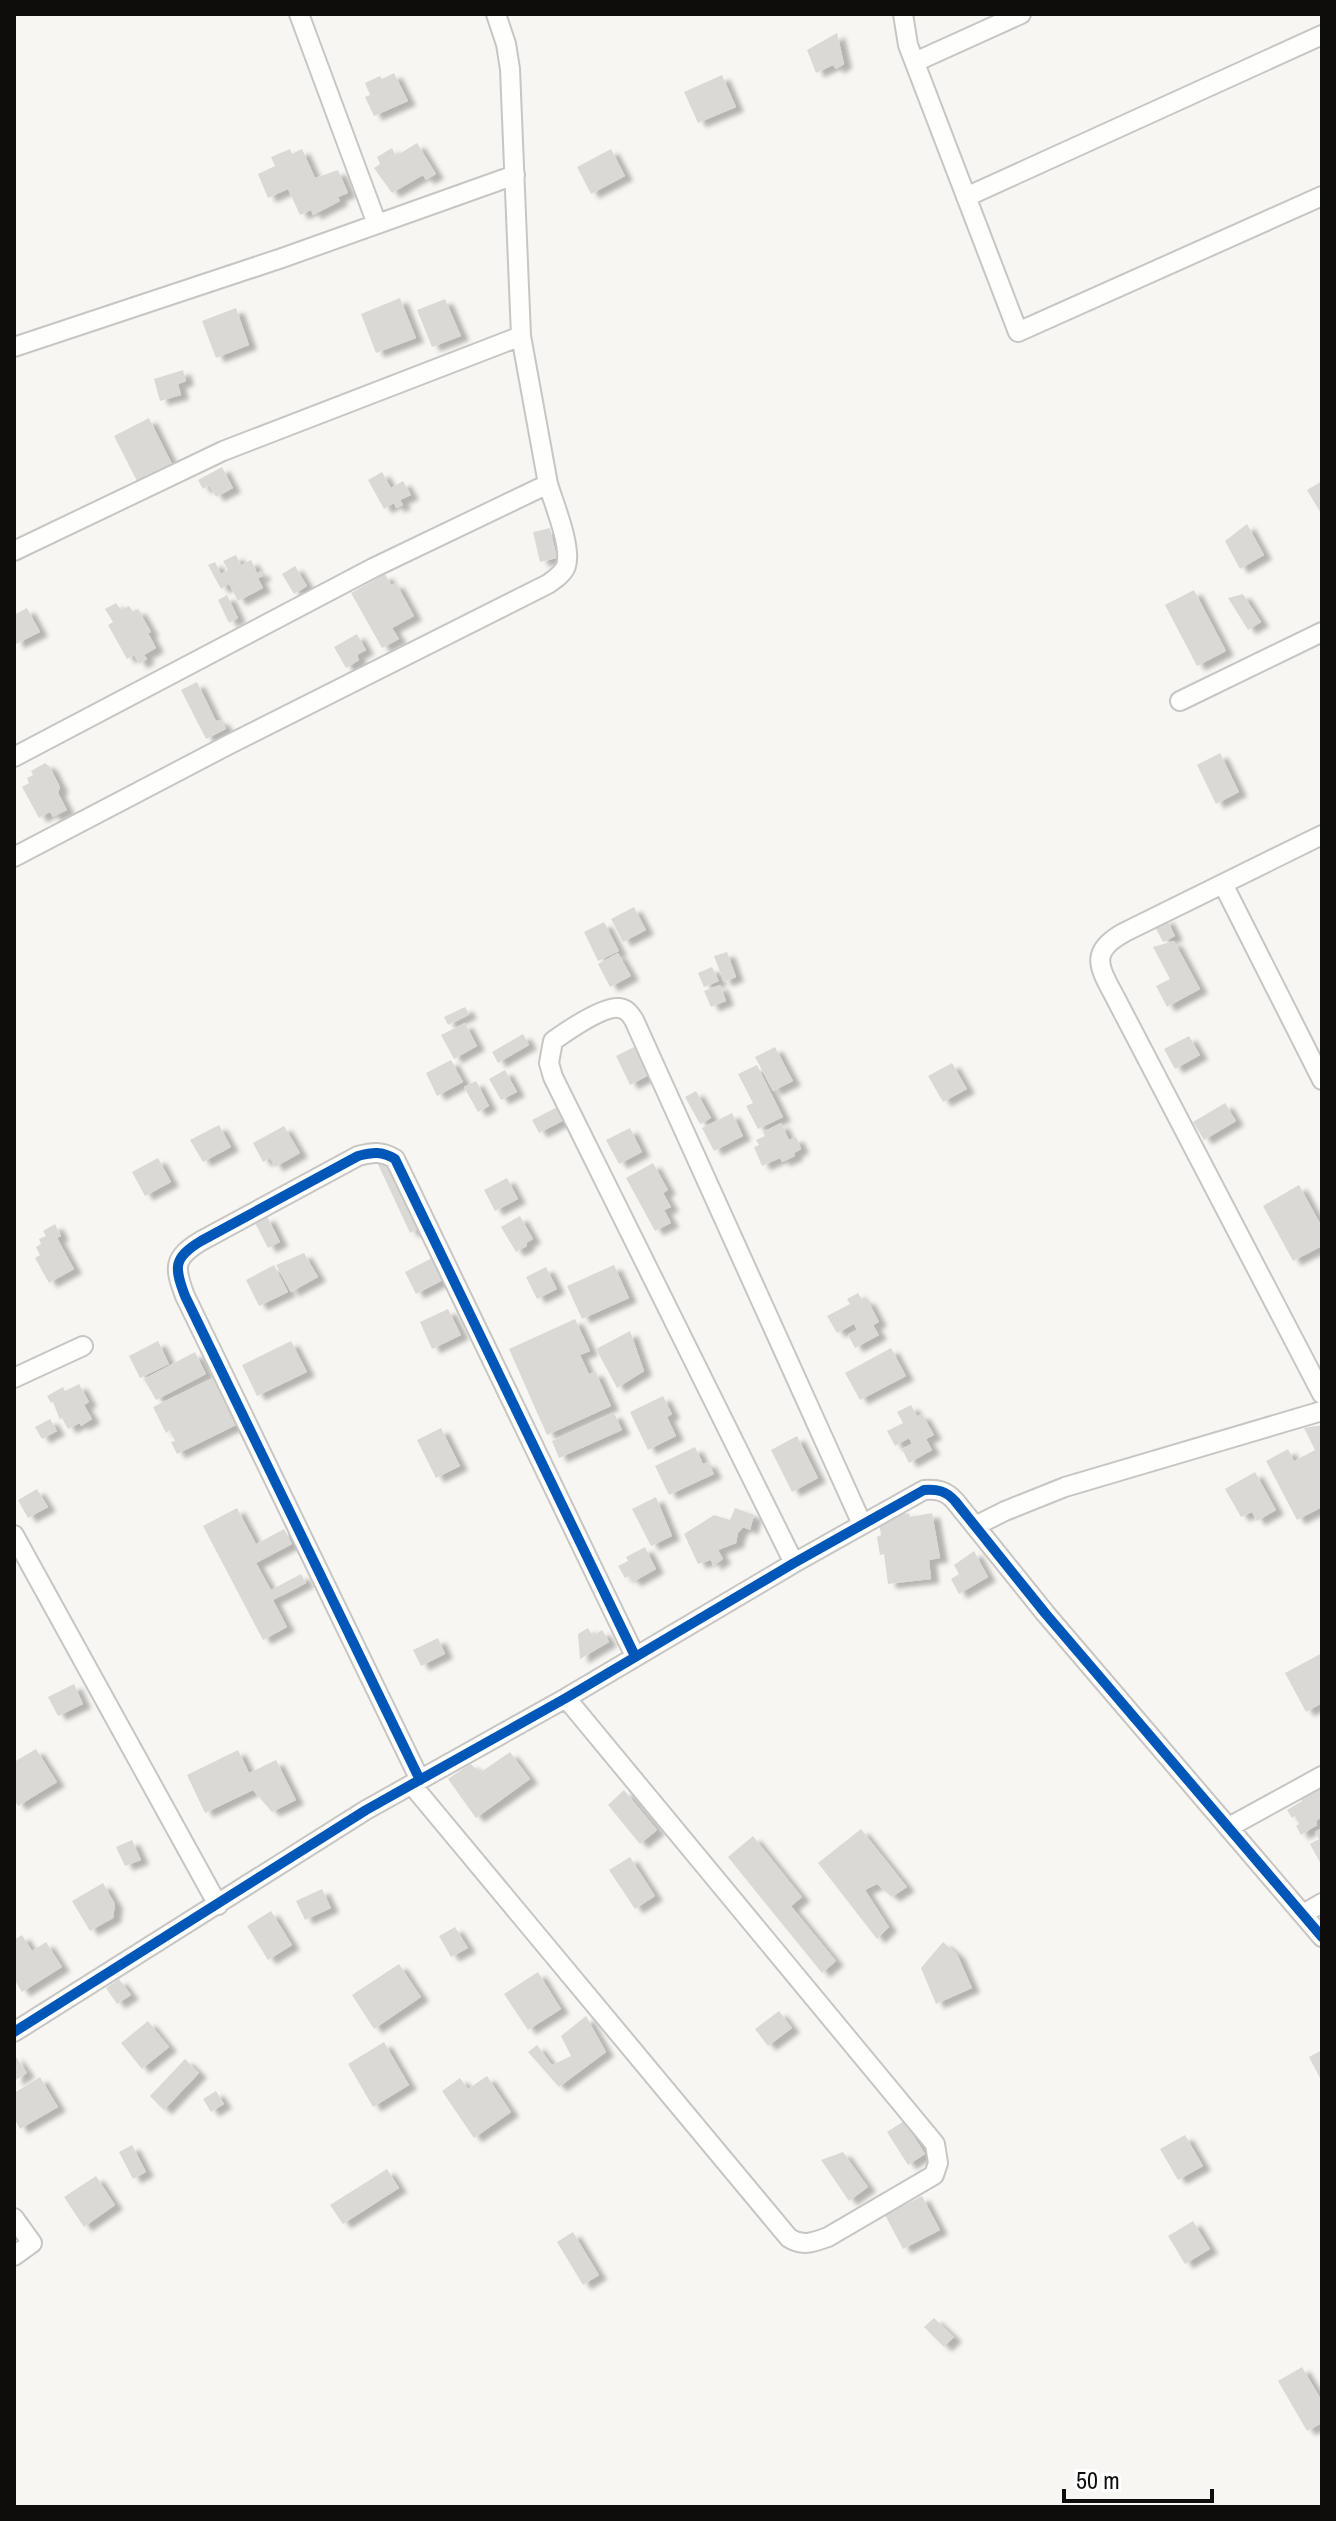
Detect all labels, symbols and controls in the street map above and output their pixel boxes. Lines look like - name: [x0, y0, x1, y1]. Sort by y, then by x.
- scale bar: [1064, 2453, 1212, 2503]
- text: 50 m: [1076, 2464, 1120, 2496]

